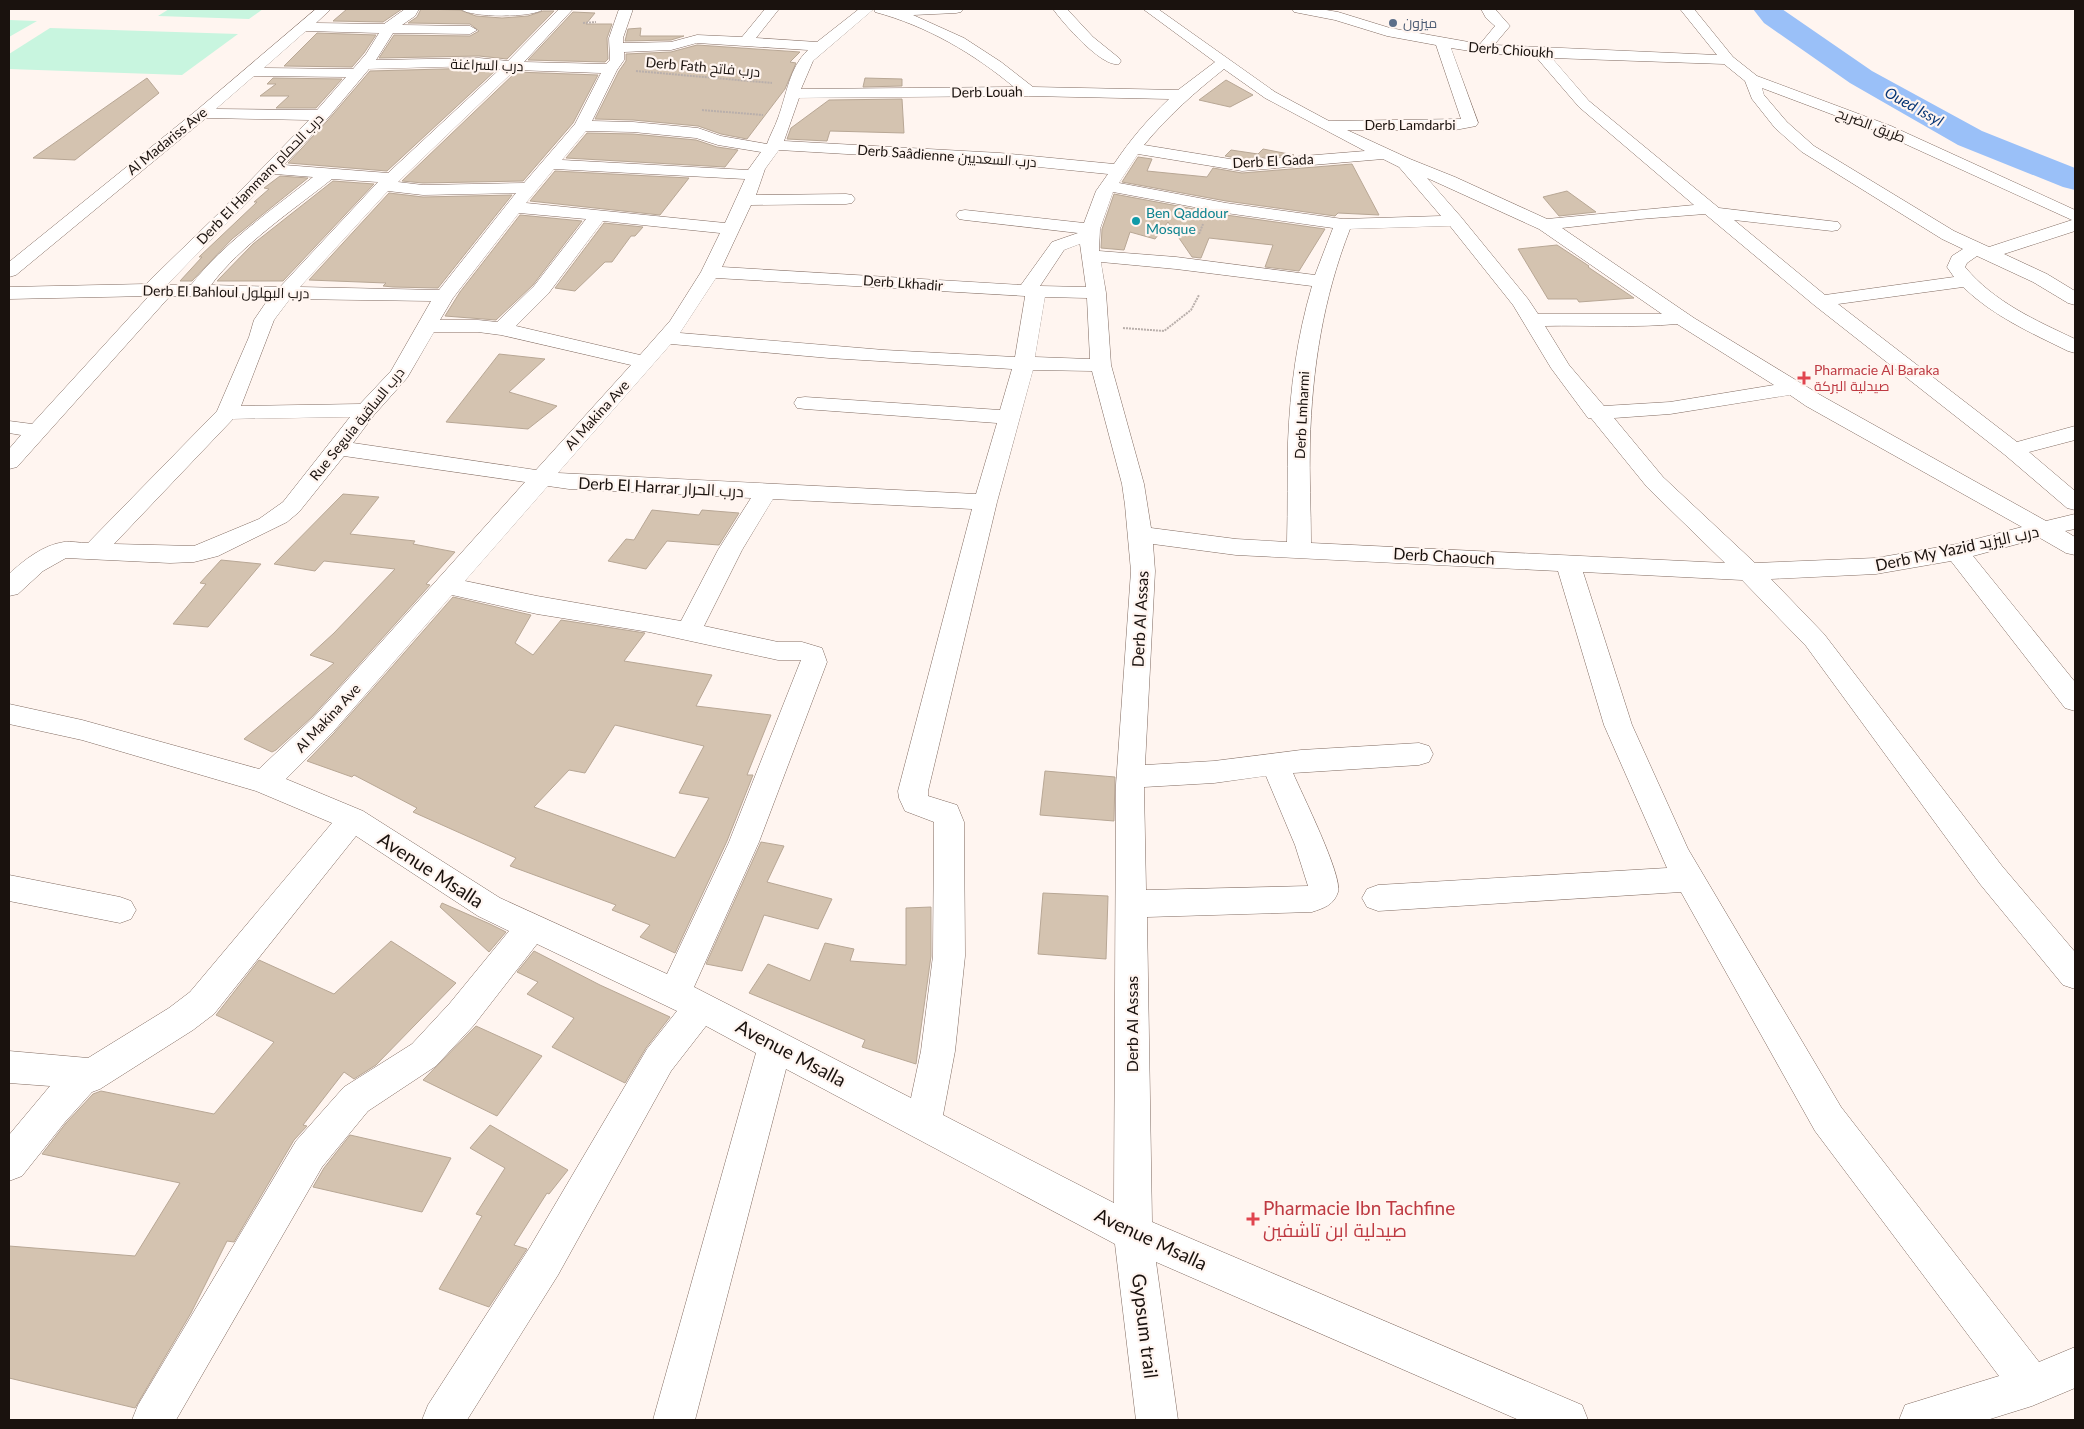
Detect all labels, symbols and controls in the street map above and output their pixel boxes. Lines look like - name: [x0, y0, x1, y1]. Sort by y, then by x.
- place label: ميزون: [1403, 14, 1437, 31]
- marker: ميزون: [1387, 17, 1399, 29]
- street label: Derb Chioukh: [1468, 38, 1554, 61]
- street label: Derb Fath درب فاتح: [645, 53, 761, 81]
- street label: درب السراغنة: [450, 55, 524, 74]
- street label: Derb Louah: [951, 82, 1023, 101]
- water label: Oued Issyl: [1882, 83, 1947, 130]
- street label: Al Madariss Ave: [123, 103, 210, 178]
- street label: طريق الضريح: [1834, 104, 1908, 146]
- street label: Derb El Hammam درب الحمام: [193, 110, 328, 249]
- street label: Derb Lamdarbi: [1364, 116, 1456, 133]
- street label: Derb Saâdienne درب السعديين: [857, 141, 1037, 170]
- street label: Derb El Gada: [1232, 150, 1314, 171]
- place label: Ben Qaddour Mosque: [1146, 204, 1228, 237]
- marker: Ben Qaddour Mosque: [1130, 215, 1142, 227]
- street label: Derb Lkhadir: [863, 271, 943, 294]
- street label: Derb El Bahloul درب البهلول: [142, 282, 310, 302]
- place label: Pharmacie Al Baraka صيدلية البركة: [1814, 361, 1940, 394]
- street label: Rue Seguia درب الساقية: [306, 364, 408, 484]
- street label: Derb Lmharmi: [1291, 371, 1312, 459]
- marker: Pharmacie Al Baraka صيدلية البركة: [1798, 372, 1810, 384]
- street label: Al Makina Ave: [561, 376, 632, 453]
- street label: Derb El Harrar درب الحرار: [578, 473, 744, 501]
- street label: Derb My Yazid درب اليزيد: [1873, 521, 2041, 575]
- street label: Derb Chaouch: [1393, 543, 1495, 568]
- street label: Derb Al Assas: [1127, 570, 1152, 668]
- street label: Al Makina Ave: [291, 680, 364, 756]
- street label: Avenue Msalla: [374, 827, 488, 912]
- street label: Derb Al Assas: [1122, 976, 1141, 1072]
- street label: Avenue Msalla: [732, 1014, 850, 1091]
- place label: Pharmacie Ibn Tachfine صيدلية ابن تاشفين: [1263, 1196, 1455, 1242]
- street label: Avenue Msalla: [1091, 1203, 1211, 1275]
- marker: Pharmacie Ibn Tachfine صيدلية ابن تاشفين: [1247, 1213, 1259, 1225]
- street label: Gypsum trail: [1128, 1272, 1163, 1380]

